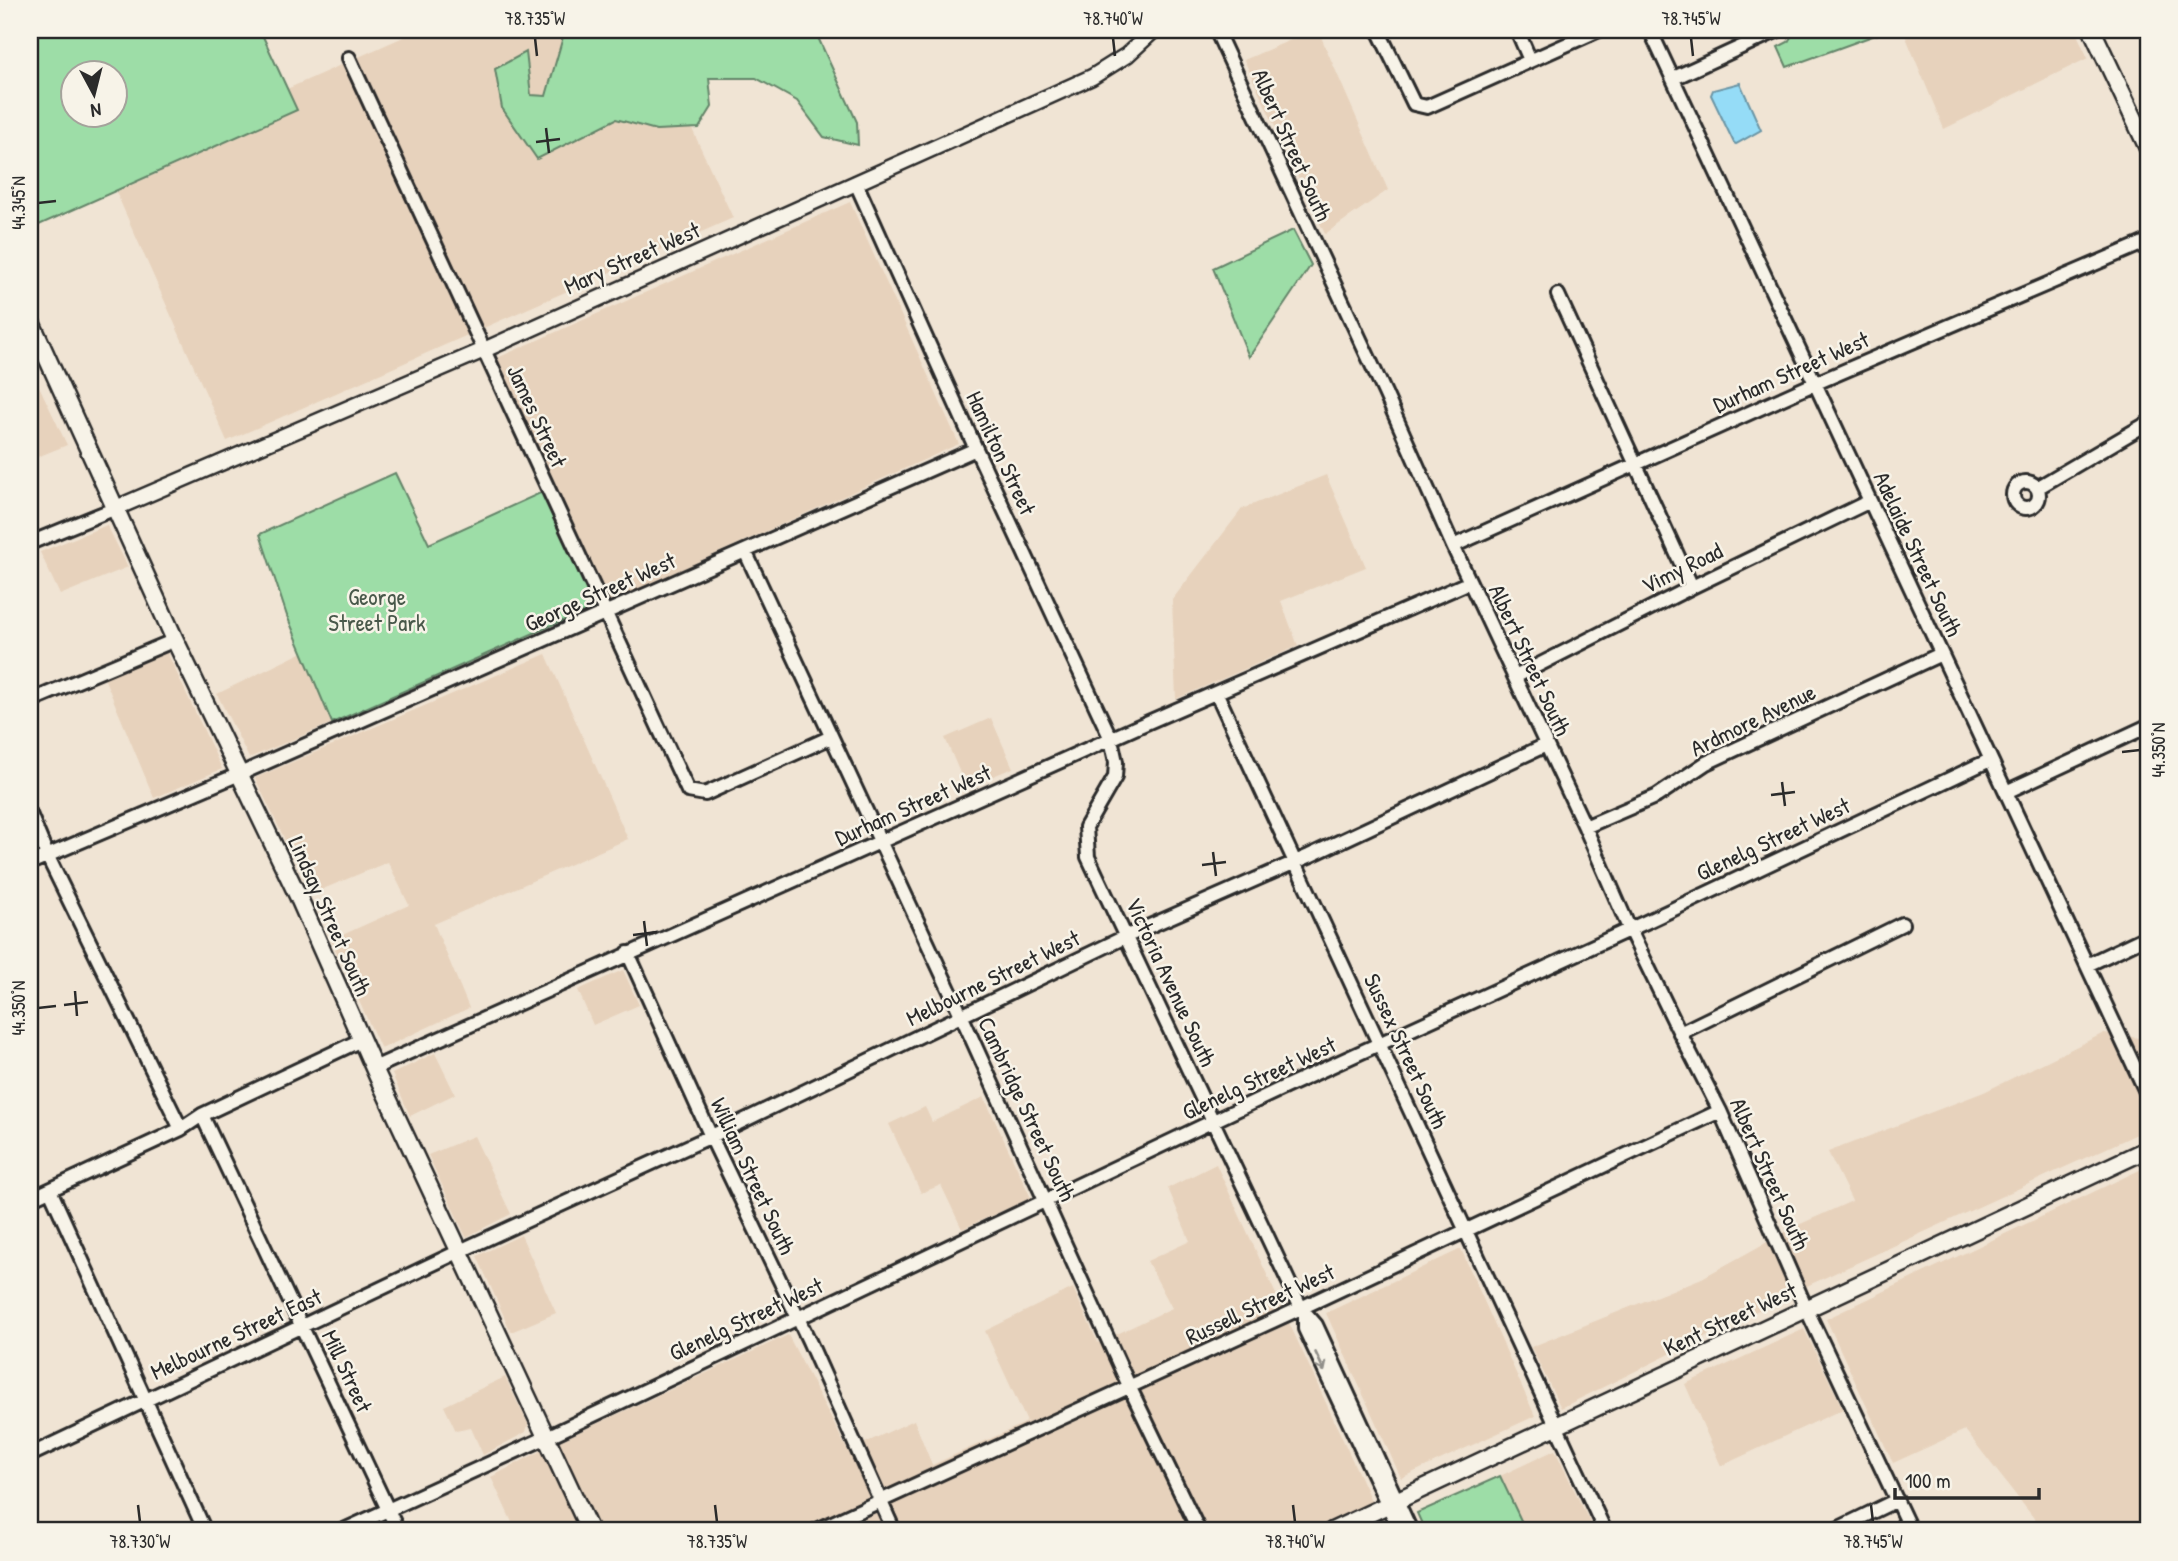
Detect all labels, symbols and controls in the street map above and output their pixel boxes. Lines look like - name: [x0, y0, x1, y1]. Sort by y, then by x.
- text: 78.735°W: [505, 6, 565, 31]
- text: 78.740°W: [1083, 6, 1143, 31]
- text: 78.745°W: [1661, 6, 1721, 31]
- north arrow: [60, 60, 130, 130]
- street label: Albert Street South: [1245, 64, 1340, 226]
- text: N: [89, 97, 103, 124]
- text: 44.345°N: [6, 176, 31, 230]
- street label: Mary Street West: [559, 213, 706, 301]
- street label: Durham Street West: [1708, 323, 1875, 420]
- street label: James Street: [500, 359, 575, 473]
- street label: Hamilton Street: [959, 386, 1044, 521]
- street label: Adelaide Street South: [1867, 466, 1970, 642]
- street label: Vimy Road: [1636, 535, 1727, 600]
- street label: George Street West: [520, 544, 681, 639]
- street label: Albert Street South: [1482, 579, 1579, 741]
- park label: George Street Park: [328, 581, 426, 638]
- street label: Ardmore Avenue: [1685, 676, 1821, 763]
- text: 44.350°N: [2146, 723, 2171, 777]
- street label: Durham Street West: [830, 756, 997, 853]
- street label: Glenelg Street West: [1691, 789, 1856, 888]
- street label: Lindsay Street South: [281, 831, 380, 1001]
- street label: Victoria Avenue South: [1119, 892, 1224, 1071]
- street label: Melbourne Street West: [901, 922, 1086, 1033]
- street label: Sussex Street South: [1357, 968, 1456, 1134]
- text: 44.350°N: [6, 981, 31, 1035]
- street label: Cambridge Street South: [971, 1012, 1084, 1206]
- street label: Glenelg Street West: [1177, 1028, 1342, 1127]
- street label: William Street South: [704, 1092, 804, 1260]
- street label: Albert Street South: [1723, 1093, 1818, 1255]
- street label: Russell Street West: [1180, 1255, 1340, 1352]
- street label: Glenelg Street West: [664, 1269, 829, 1368]
- street label: Kent Street West: [1658, 1274, 1802, 1363]
- street label: Melbourne Street East: [145, 1280, 327, 1387]
- street label: Mill Street: [315, 1325, 380, 1418]
- one-way arrow: [1314, 1351, 1327, 1373]
- scale bar: [1895, 1456, 2038, 1500]
- text: 100 m: [1905, 1466, 1951, 1495]
- text: 78.730°W: [110, 1529, 170, 1554]
- text: 78.735°W: [687, 1529, 747, 1554]
- text: 78.740°W: [1265, 1529, 1325, 1554]
- text: 78.745°W: [1843, 1529, 1903, 1554]

